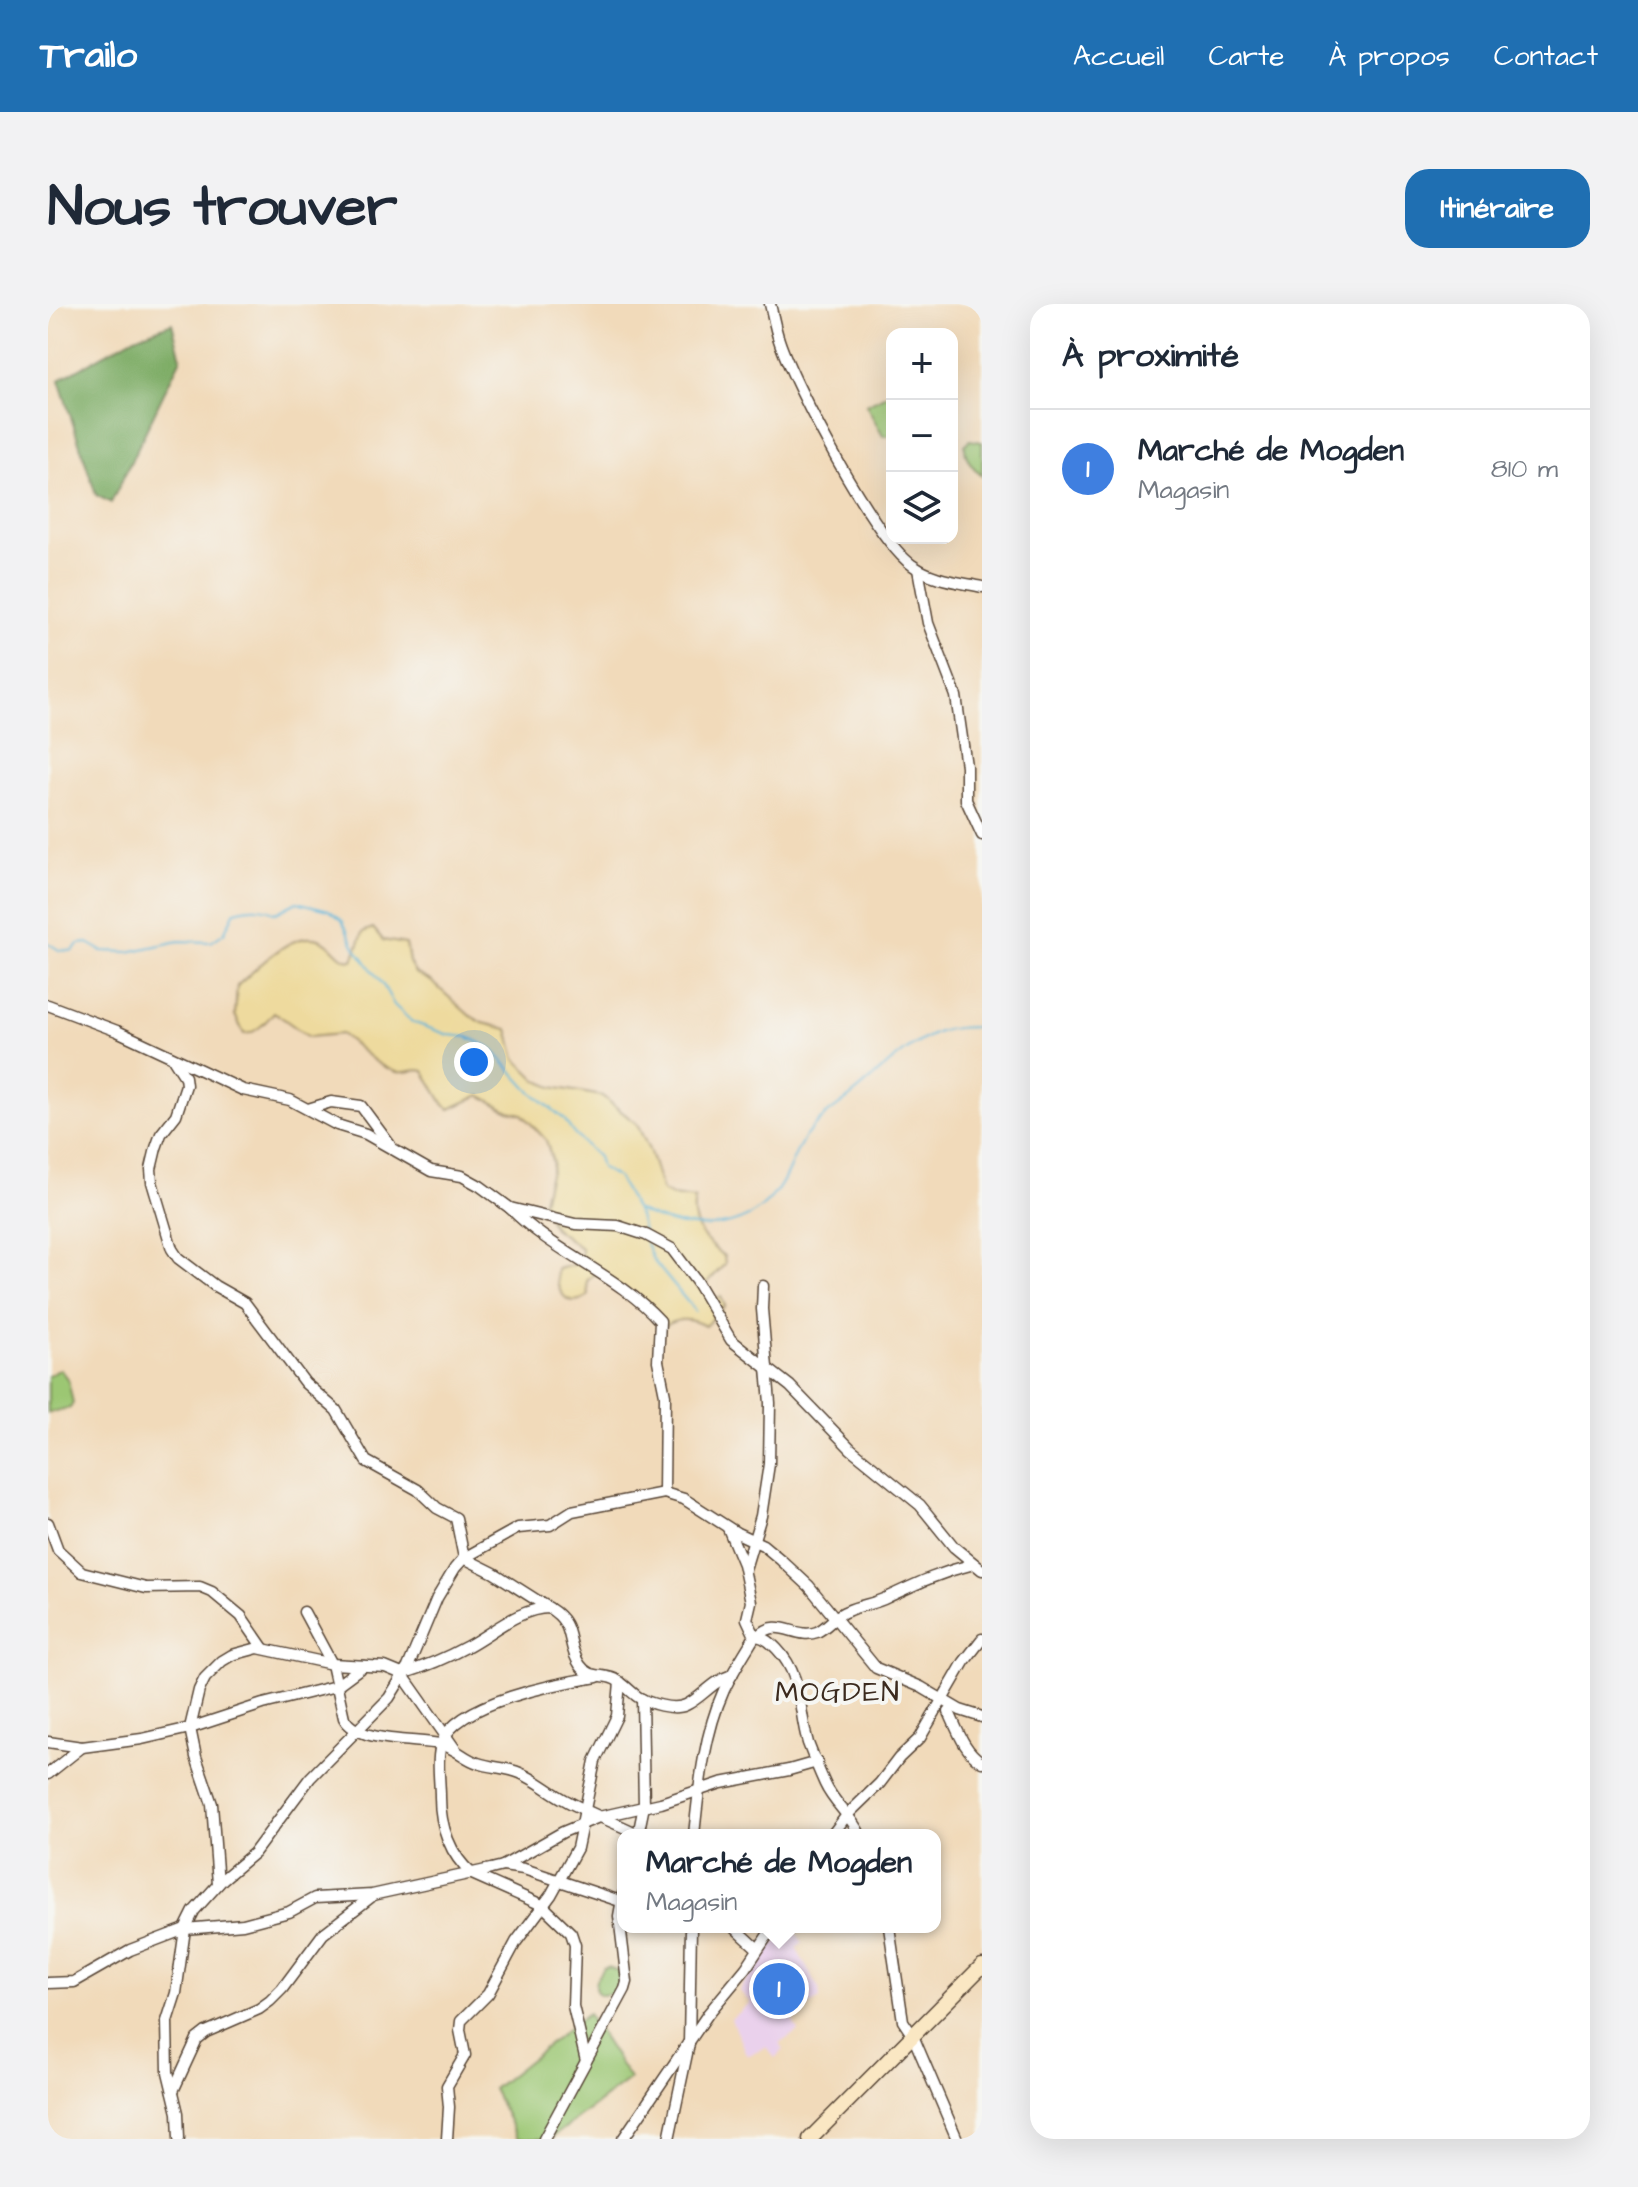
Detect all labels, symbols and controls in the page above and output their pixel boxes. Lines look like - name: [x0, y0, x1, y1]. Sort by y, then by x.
- text: Trailo: [40, 30, 137, 82]
- text: Accueil: [1073, 37, 1164, 76]
- text: Carte: [1208, 37, 1284, 76]
- text: À propos: [1328, 37, 1450, 76]
- text: Contact: [1494, 37, 1598, 76]
- text: Nous trouver: [48, 169, 397, 247]
- button: Itinéraire: [1405, 169, 1590, 248]
- map controls: [886, 328, 958, 544]
- button: +: [886, 328, 958, 400]
- text: À proximité: [1062, 332, 1239, 380]
- button: −: [886, 400, 958, 472]
- text: Marché de Mogden: [1138, 430, 1404, 472]
- text: 1: [1086, 451, 1090, 487]
- text: 810 m: [1491, 451, 1558, 487]
- button: layers: [886, 472, 958, 544]
- text: Magasin: [1138, 472, 1229, 508]
- your location: [454, 1042, 494, 1082]
- district label: MOGDEN: [775, 1673, 901, 1712]
- popup: [617, 1829, 941, 1933]
- text: Marché de Mogden: [646, 1842, 912, 1884]
- text: Magasin: [646, 1884, 737, 1920]
- pin: 1: [753, 1959, 805, 2019]

